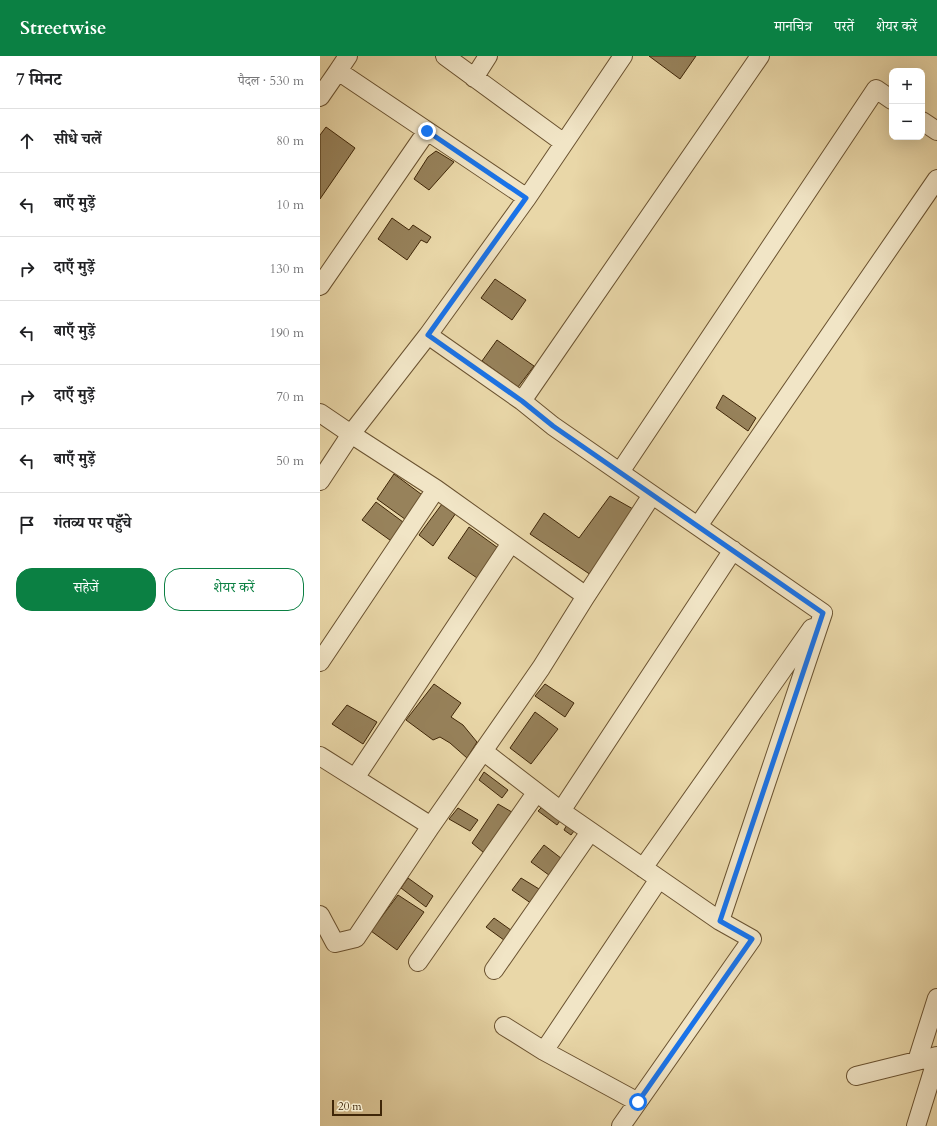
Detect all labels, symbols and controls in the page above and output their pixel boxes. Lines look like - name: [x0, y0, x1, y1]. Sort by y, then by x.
- text: Streetwise: [20, 15, 107, 41]
- text: मानचित्र: [774, 17, 812, 36]
- text: परतें: [834, 17, 854, 36]
- text: शेयर करें: [876, 17, 917, 36]
- text: 7 मिनट: [16, 68, 62, 91]
- map controls: [889, 68, 925, 140]
- button: +: [889, 68, 925, 104]
- text: पैदल · 530 m: [238, 72, 304, 90]
- button: −: [889, 104, 925, 140]
- route end: [418, 122, 436, 140]
- text: सीधे चलें: [54, 129, 102, 149]
- icon: ahead: [16, 130, 38, 152]
- text: 80 m: [276, 132, 304, 150]
- text: बाएँ मुड़ें: [54, 193, 95, 213]
- icon: left: [16, 194, 38, 216]
- text: 10 m: [276, 196, 304, 214]
- text: दाएँ मुड़ें: [54, 257, 95, 277]
- icon: right: [16, 258, 38, 280]
- text: 130 m: [270, 260, 304, 278]
- text: बाएँ मुड़ें: [54, 321, 95, 341]
- icon: left: [16, 322, 38, 344]
- text: 190 m: [270, 324, 304, 342]
- text: दाएँ मुड़ें: [54, 385, 95, 405]
- icon: right: [16, 386, 38, 408]
- text: 70 m: [276, 388, 304, 406]
- text: बाएँ मुड़ें: [54, 449, 95, 469]
- icon: left: [16, 450, 38, 472]
- text: 50 m: [276, 452, 304, 470]
- text: गंतव्य पर पहुँचे: [54, 513, 131, 533]
- icon: arrive: [16, 514, 38, 536]
- button: सहेजें: [16, 568, 156, 611]
- button: शेयर करें: [164, 568, 304, 611]
- route start: [629, 1093, 647, 1111]
- scale bar: [332, 1098, 382, 1117]
- text: 20 m: [338, 1099, 362, 1114]

